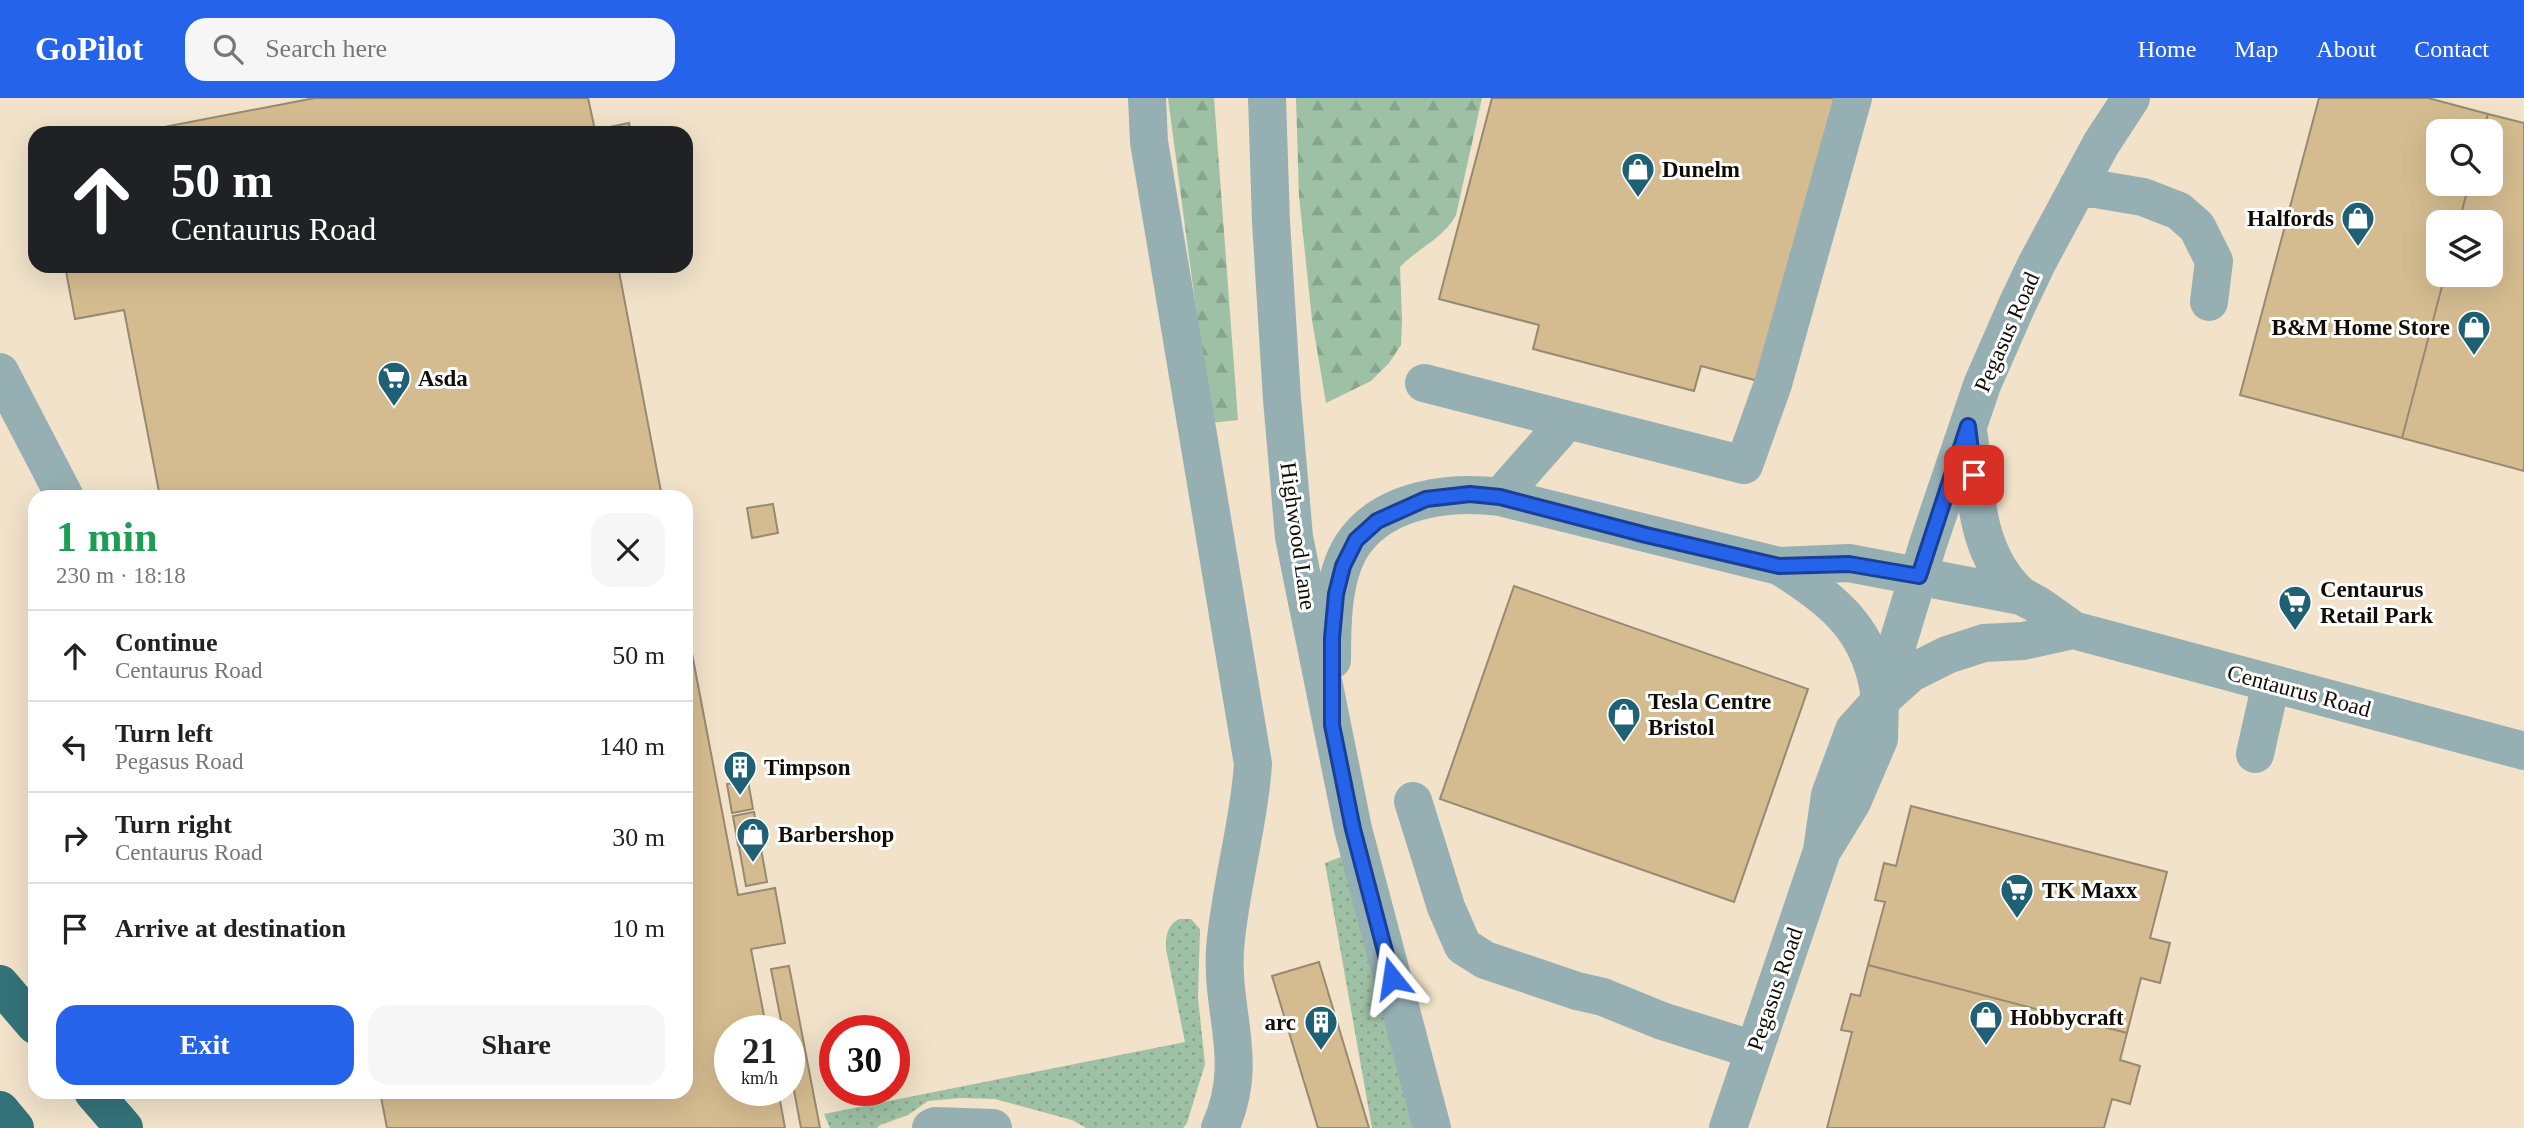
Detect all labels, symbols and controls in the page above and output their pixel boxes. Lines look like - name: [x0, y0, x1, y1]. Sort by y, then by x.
- search box: [185, 18, 675, 81]
- icon: search: [209, 30, 247, 68]
- text: GoPilot: [35, 31, 143, 67]
- text: Search here: [265, 34, 387, 63]
- text: Home: [2138, 36, 2196, 62]
- text: Map: [2234, 36, 2278, 62]
- text: About: [2316, 36, 2376, 62]
- text: Contact: [2414, 36, 2489, 62]
- map controls: [2426, 119, 2503, 287]
- button: search: [2426, 119, 2503, 196]
- shop icon: Dunelm: [1619, 150, 1657, 199]
- text: 50 m: [171, 153, 273, 208]
- icon: ahead: [56, 154, 147, 245]
- place label: Dunelm: [1662, 157, 1740, 182]
- shop icon: Halfords: [2339, 199, 2377, 248]
- place label: Halfords: [2247, 206, 2334, 231]
- button: layers: [2426, 210, 2503, 287]
- text: Centaurus Road: [171, 211, 376, 247]
- street label: Pegasus Road: [1969, 268, 2045, 396]
- shop icon: B&M Home Store: [2455, 308, 2493, 357]
- place label: B&M Home Store: [2272, 315, 2450, 340]
- supermarket icon: Asda: [375, 359, 413, 408]
- place label: Asda: [418, 366, 468, 391]
- pin: [1944, 445, 2004, 505]
- icon: arrive: [1955, 456, 1993, 494]
- street label: Highwood Lane: [1275, 461, 1321, 611]
- button: close: [591, 513, 665, 587]
- text: 1 min: [56, 514, 158, 560]
- text: 230 m · 18:18: [56, 563, 186, 588]
- place label: Centaurus Retail Park: [2320, 577, 2433, 628]
- supermarket icon: Centaurus Retail Park: [2276, 583, 2314, 632]
- text: Continue: [115, 628, 218, 657]
- icon: ahead: [56, 637, 94, 675]
- text: 50 m: [612, 641, 665, 670]
- text: Centaurus Road: [115, 658, 263, 683]
- street label: Centaurus Road: [2224, 660, 2374, 722]
- place label: Tesla Centre Bristol: [1648, 689, 1771, 740]
- shop icon: Tesla Centre Bristol: [1605, 695, 1643, 744]
- text: Turn left: [115, 719, 213, 748]
- icon: left: [56, 728, 94, 766]
- text: 140 m: [599, 732, 665, 761]
- building icon: Timpson: [721, 748, 759, 797]
- text: Pegasus Road: [115, 749, 243, 774]
- place label: Timpson: [764, 755, 851, 780]
- text: Turn right: [115, 810, 232, 839]
- shop icon: Barbershop: [734, 815, 772, 864]
- icon: right: [56, 819, 94, 857]
- place label: Barbershop: [778, 822, 894, 847]
- text: 30 m: [612, 823, 665, 852]
- text: Centaurus Road: [115, 840, 263, 865]
- supermarket icon: TK Maxx: [1998, 871, 2036, 920]
- place label: TK Maxx: [2042, 878, 2138, 903]
- icon: arrive: [56, 910, 94, 948]
- text: Arrive at destination: [115, 914, 346, 943]
- text: 10 m: [612, 914, 665, 943]
- street label: Pegasus Road: [1742, 924, 1808, 1054]
- position arrow: [1355, 941, 1429, 1015]
- shop icon: Hobbycraft: [1967, 998, 2005, 1047]
- building icon: arc: [1302, 1003, 1340, 1052]
- button: Exit: [56, 1005, 354, 1085]
- button: Share: [368, 1005, 665, 1085]
- place label: Hobbycraft: [2010, 1005, 2124, 1030]
- place label: arc: [1264, 1010, 1296, 1035]
- speed limit sign: 30: [819, 1015, 910, 1106]
- text: 21: [742, 1032, 777, 1071]
- text: km/h: [741, 1068, 778, 1088]

